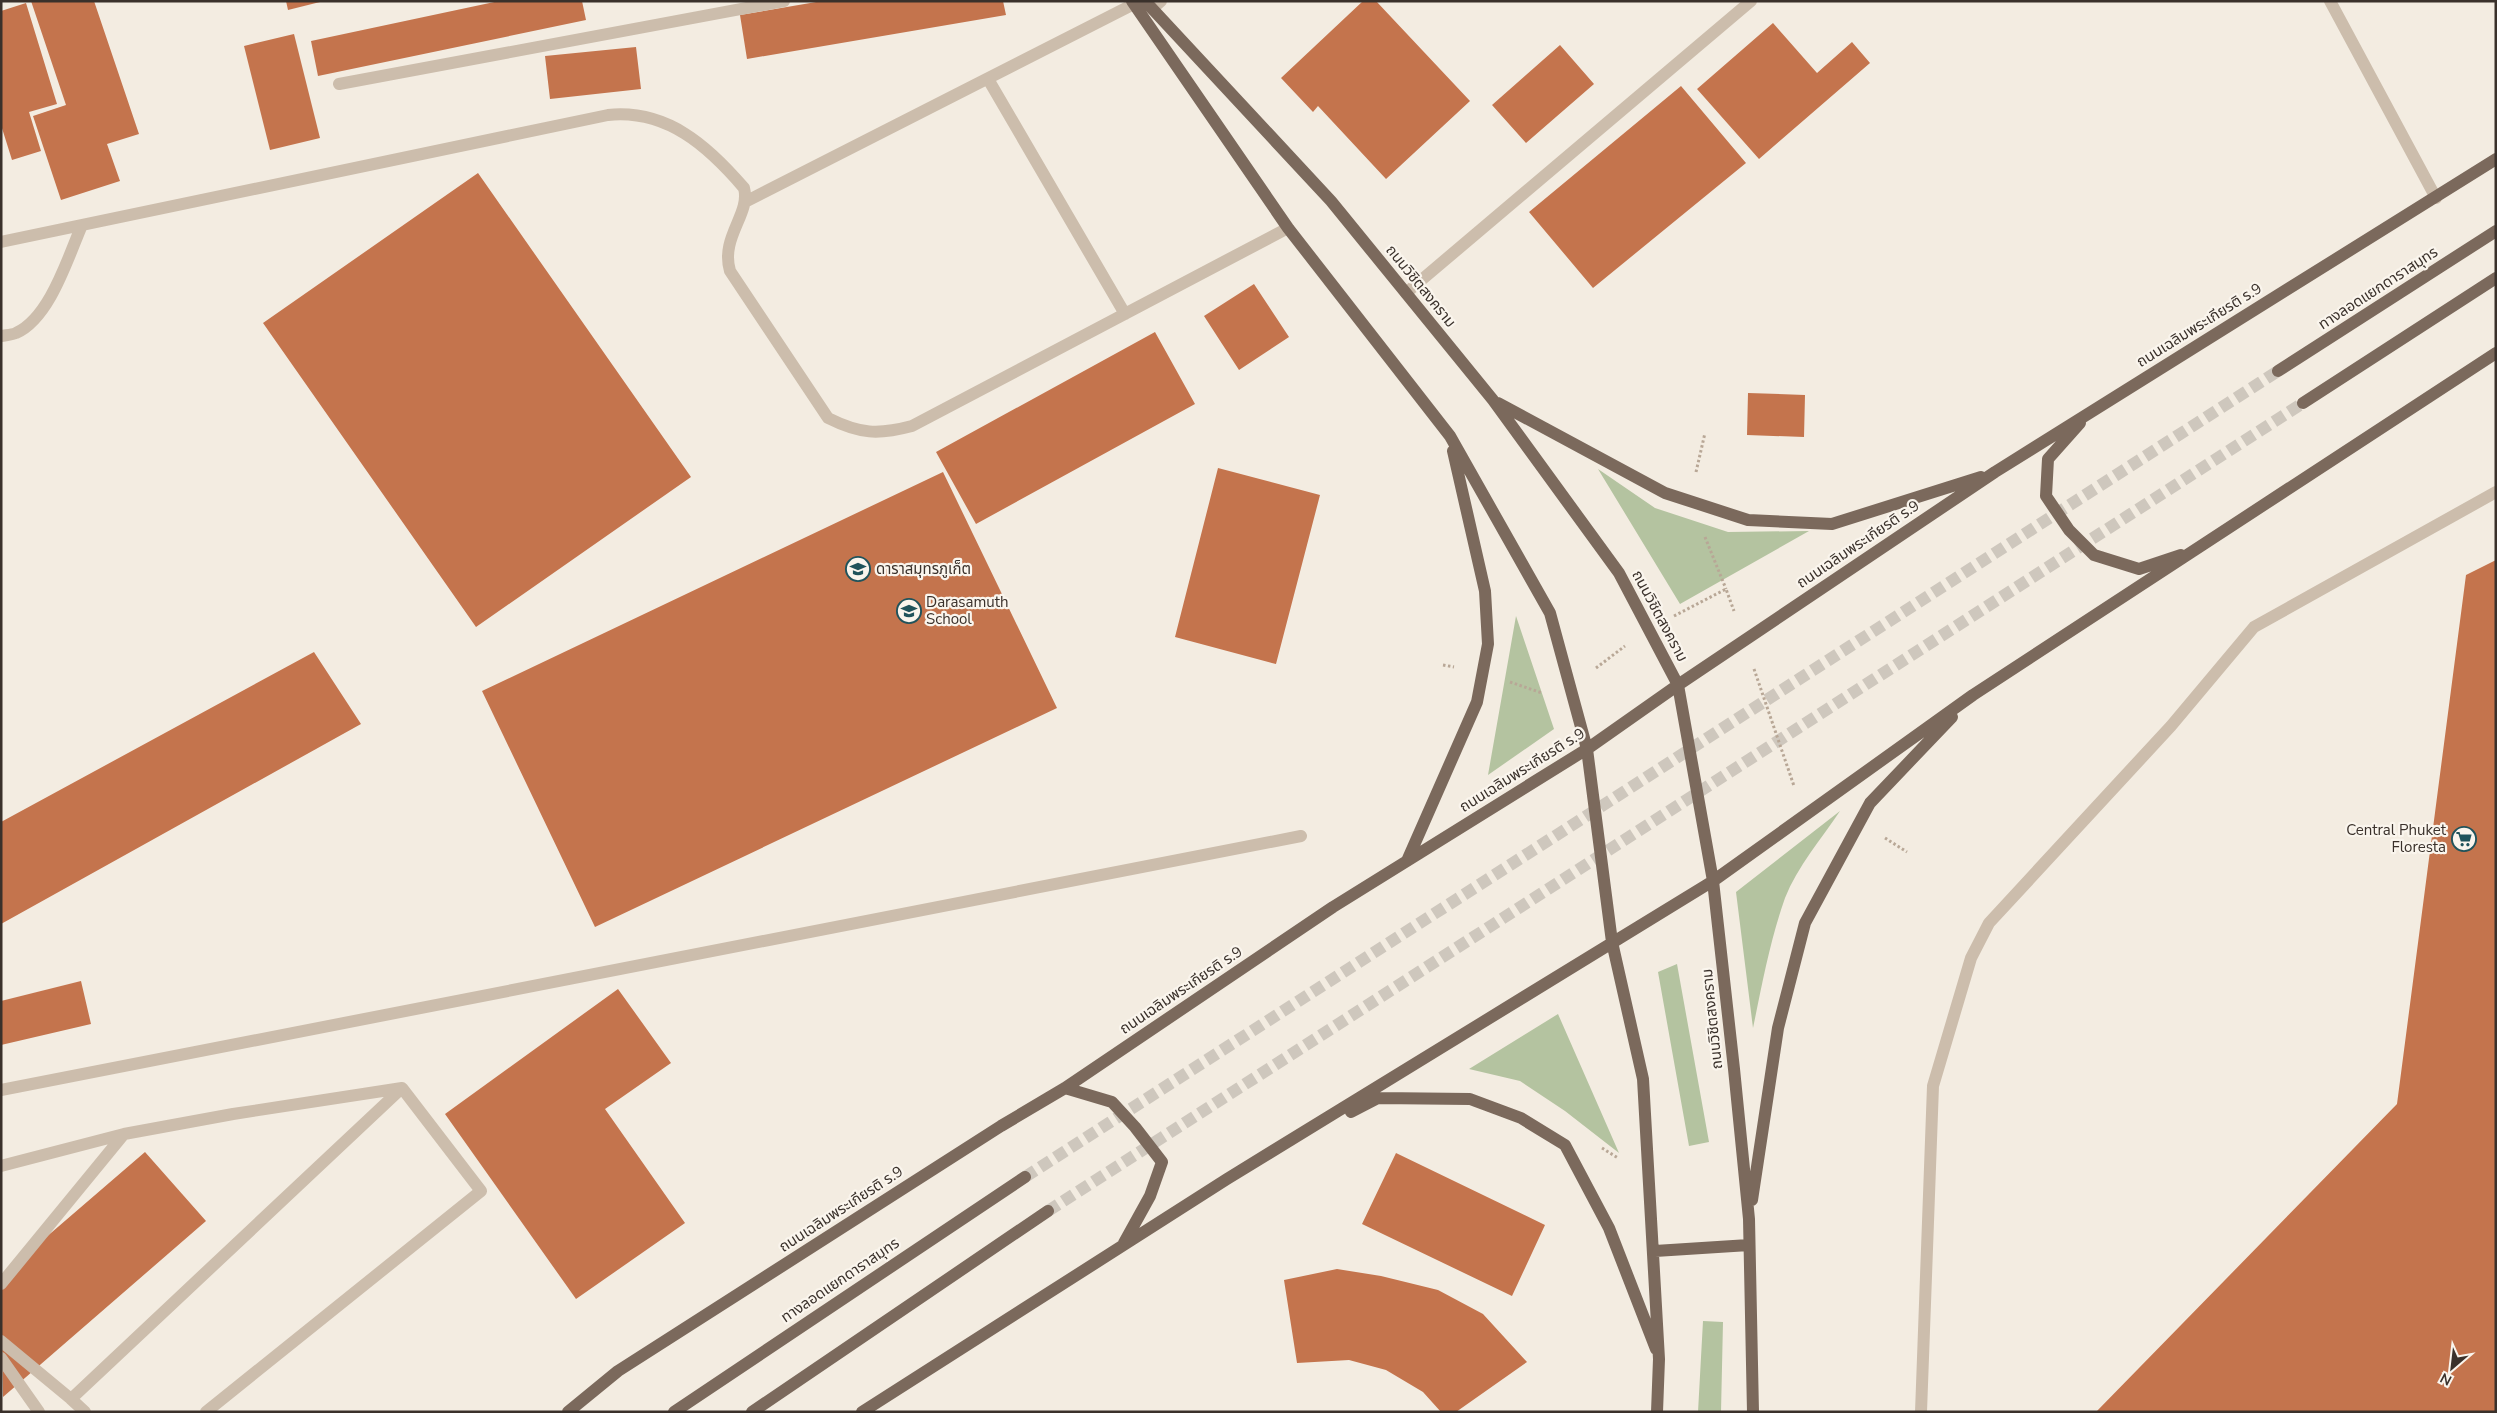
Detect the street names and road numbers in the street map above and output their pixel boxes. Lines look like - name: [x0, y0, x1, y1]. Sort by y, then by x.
- street label: ถนนวิชิตสงคราม: [1381, 240, 1461, 332]
- street label: ทางลอดแยกดาราสมุทร: [2314, 242, 2442, 334]
- street label: ถนนเฉลิมพระเกียรติ ร.9: [2133, 278, 2265, 372]
- street label: ถนนเฉลิมพระเกียรติ ร.9: [1793, 495, 1923, 593]
- street label: ถนนวิชิตสงคราม: [1627, 567, 1693, 665]
- street label: ถนนเฉลิมพระเกียรติ ร.9: [1456, 723, 1588, 817]
- street label: ถนนเฉลิมพระเกียรติ ร.9: [1116, 941, 1246, 1039]
- street label: ถนนวิชิตสงคราม: [1697, 968, 1727, 1070]
- street label: ถนนเฉลิมพระเกียรติ ร.9: [775, 1161, 907, 1257]
- street label: ทางลอดแยกดาราสมุทร: [777, 1233, 903, 1327]

